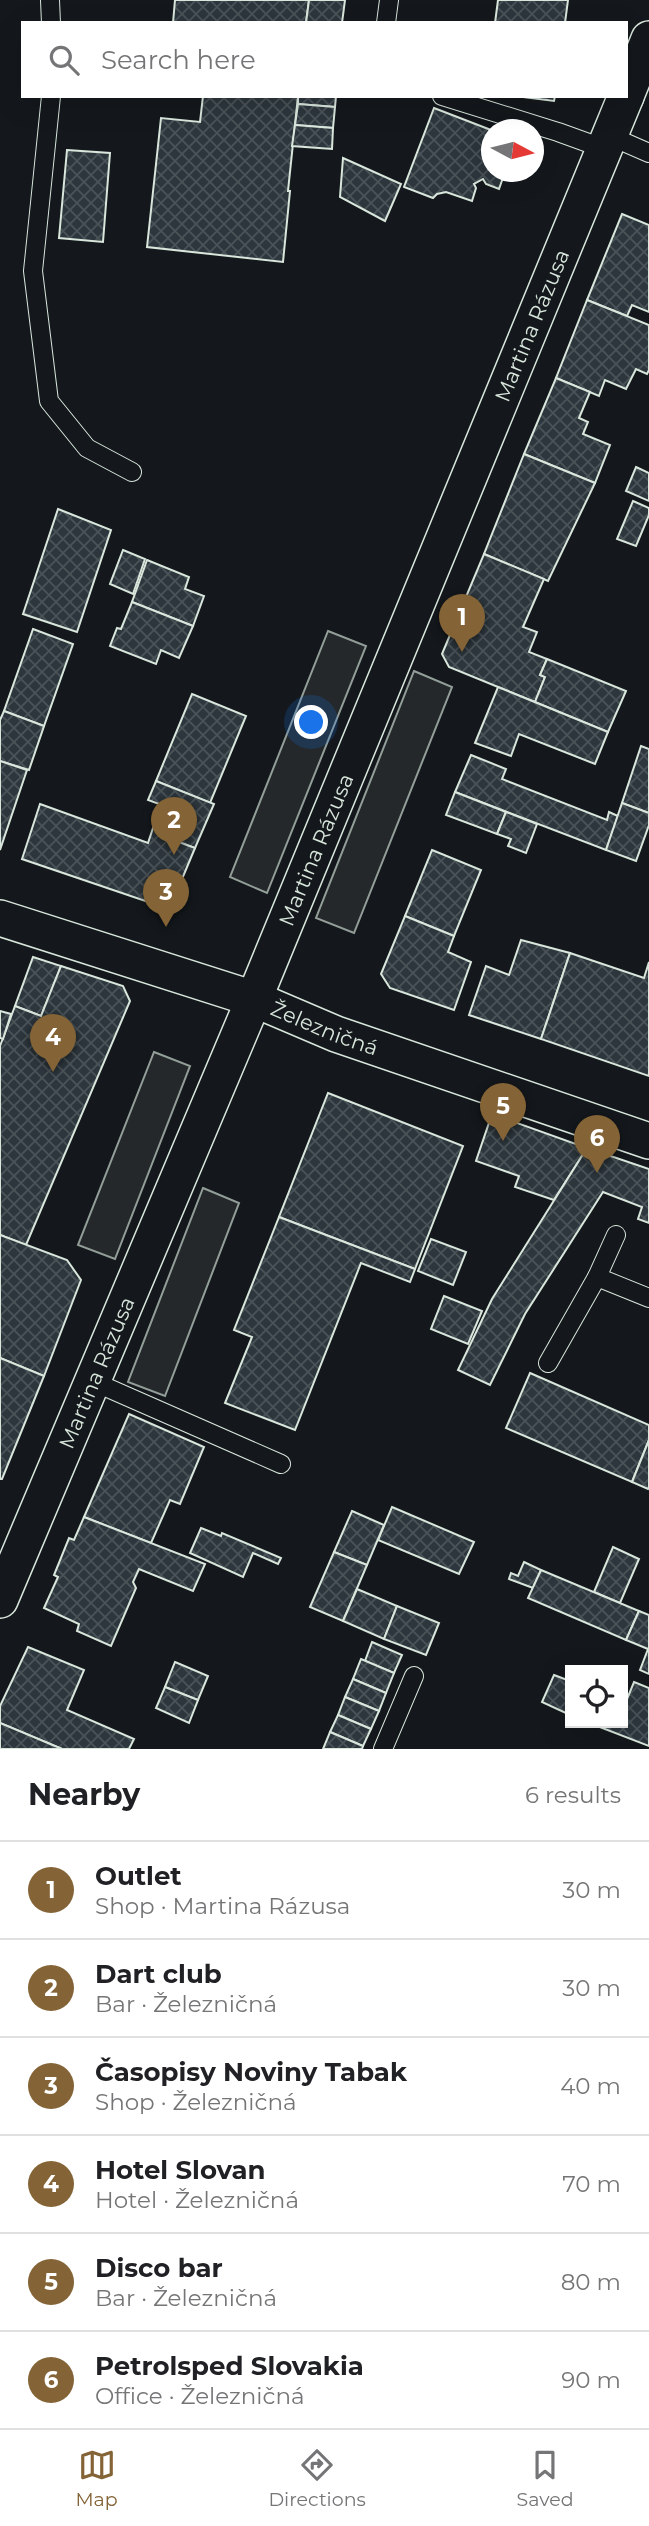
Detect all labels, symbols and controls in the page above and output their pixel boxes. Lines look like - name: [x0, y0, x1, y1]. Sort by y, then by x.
- search box: [21, 21, 628, 98]
- icon: search: [45, 41, 83, 79]
- text: Search here: [101, 44, 256, 76]
- north arrow: [481, 119, 544, 182]
- street label: Martina Rázusa: [489, 246, 574, 405]
- pin: 1: [439, 594, 485, 652]
- your location: [294, 705, 328, 739]
- street label: Martina Rázusa: [273, 770, 358, 930]
- pin: 2: [151, 797, 197, 855]
- pin: 3: [143, 869, 189, 927]
- street label: Železničná: [267, 995, 382, 1060]
- pin: 4: [30, 1014, 76, 1072]
- pin: 5: [480, 1083, 526, 1141]
- pin: 6: [574, 1115, 620, 1173]
- street label: Martina Rázusa: [53, 1293, 139, 1452]
- map controls: [565, 1665, 628, 1728]
- button: locate: [565, 1665, 628, 1728]
- text: Nearby: [28, 1776, 140, 1813]
- text: 6 results: [525, 1781, 621, 1809]
- text: Outlet: [95, 1860, 182, 1892]
- text: 1: [46, 1876, 56, 1904]
- text: 30 m: [562, 1876, 621, 1904]
- text: Shop · Martina Rázusa: [95, 1892, 350, 1920]
- text: Dart club: [95, 1958, 222, 1990]
- text: 2: [44, 1974, 58, 2002]
- text: 30 m: [562, 1974, 621, 2002]
- text: Bar · Železničná: [95, 1990, 277, 2018]
- text: Časopisy Noviny Tabak: [95, 2056, 407, 2088]
- text: 3: [44, 2072, 58, 2100]
- text: 40 m: [560, 2072, 621, 2100]
- text: Shop · Železničná: [95, 2088, 297, 2116]
- text: Hotel Slovan: [95, 2154, 266, 2186]
- text: 4: [43, 2170, 59, 2198]
- text: 70 m: [562, 2170, 621, 2198]
- text: Hotel · Železničná: [95, 2186, 299, 2214]
- text: Disco bar: [95, 2252, 223, 2284]
- text: 5: [44, 2268, 58, 2296]
- text: 80 m: [561, 2268, 621, 2296]
- text: Bar · Železničná: [95, 2284, 277, 2312]
- text: Petrolsped Slovakia: [95, 2350, 364, 2382]
- text: 6: [44, 2366, 58, 2394]
- text: 90 m: [561, 2366, 621, 2394]
- text: Office · Železničná: [95, 2382, 305, 2410]
- tab: Map: [75, 2446, 118, 2511]
- tab: Directions: [268, 2446, 366, 2511]
- tab: Saved: [517, 2446, 574, 2511]

